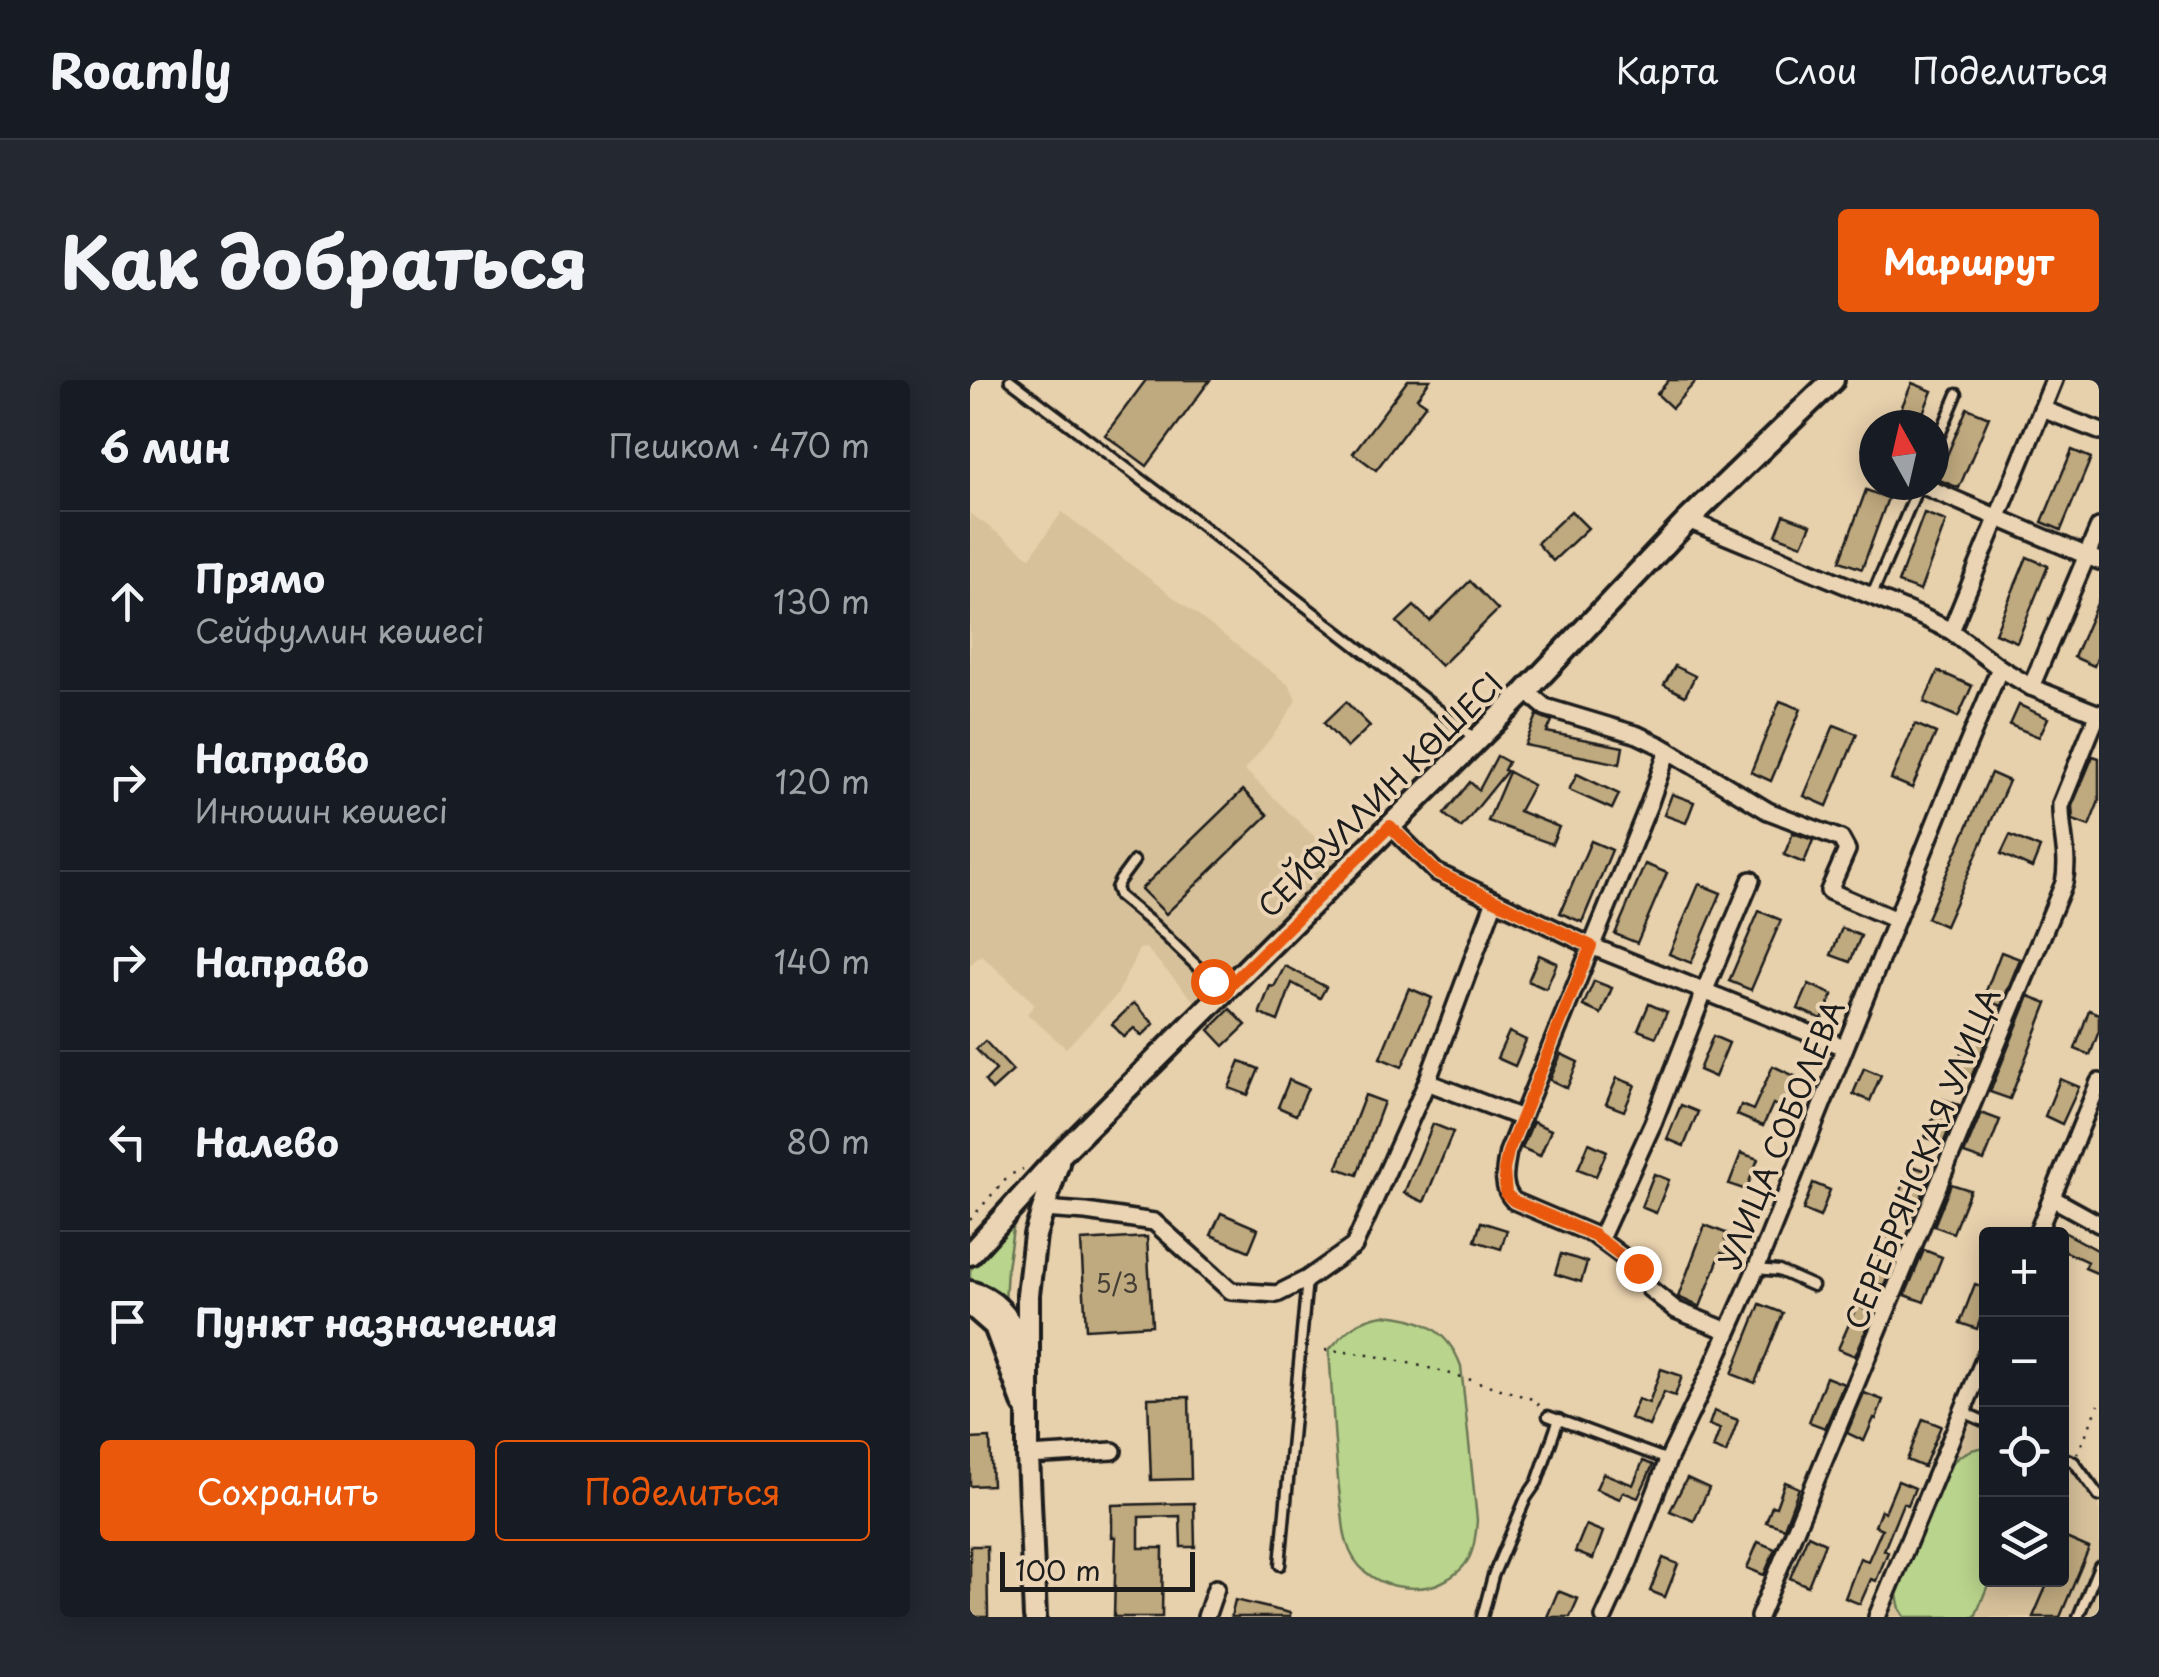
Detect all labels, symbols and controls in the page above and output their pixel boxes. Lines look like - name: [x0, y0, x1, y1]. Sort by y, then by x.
- text: Roamly: [50, 33, 232, 105]
- text: Карта: [1616, 43, 1718, 96]
- text: Слои: [1773, 43, 1857, 96]
- text: Поделиться: [1912, 43, 2109, 96]
- text: Как добраться: [60, 207, 588, 313]
- button: Маршрут: [1838, 209, 2099, 312]
- north arrow: [1859, 410, 1949, 500]
- text: 6 мин: [100, 414, 231, 477]
- text: Пешком · 470 m: [609, 421, 870, 469]
- text: Прямо: [195, 549, 325, 606]
- icon: ahead: [100, 574, 155, 629]
- text: 130 m: [773, 577, 870, 625]
- text: Сейфуллин көшесі: [195, 606, 485, 654]
- street label: СЕЙФУЛЛИН КӨШЕСІ: [1246, 661, 1512, 927]
- text: Направо: [195, 729, 369, 786]
- icon: right: [100, 754, 155, 809]
- text: 120 m: [775, 757, 870, 805]
- text: Инюшин көшесі: [195, 786, 448, 834]
- text: Направо: [195, 933, 369, 990]
- icon: right: [100, 934, 155, 989]
- text: 140 m: [774, 937, 870, 985]
- route start: [1191, 959, 1237, 1005]
- street label: СЕРЕБРЯНСКАЯ УЛИЦА: [1832, 980, 2010, 1336]
- street label: УЛИЦА СОБОЛЕВА: [1705, 993, 1855, 1275]
- text: Налево: [195, 1113, 339, 1170]
- icon: left: [100, 1114, 155, 1169]
- text: 80 m: [786, 1117, 870, 1165]
- map controls: [1979, 1227, 2069, 1587]
- button: +: [1979, 1227, 2069, 1317]
- route end: [1616, 1246, 1662, 1292]
- house number: 5/3: [1096, 1264, 1138, 1302]
- text: Пункт назначения: [195, 1293, 558, 1350]
- icon: arrive: [100, 1294, 155, 1349]
- button: −: [1979, 1317, 2069, 1407]
- button: locate: [1979, 1407, 2069, 1497]
- button: Сохранить: [100, 1440, 475, 1541]
- button: Поделиться: [495, 1440, 870, 1541]
- button: layers: [1979, 1497, 2069, 1587]
- scale bar: [1000, 1547, 1195, 1592]
- text: 100 m: [1015, 1548, 1101, 1591]

